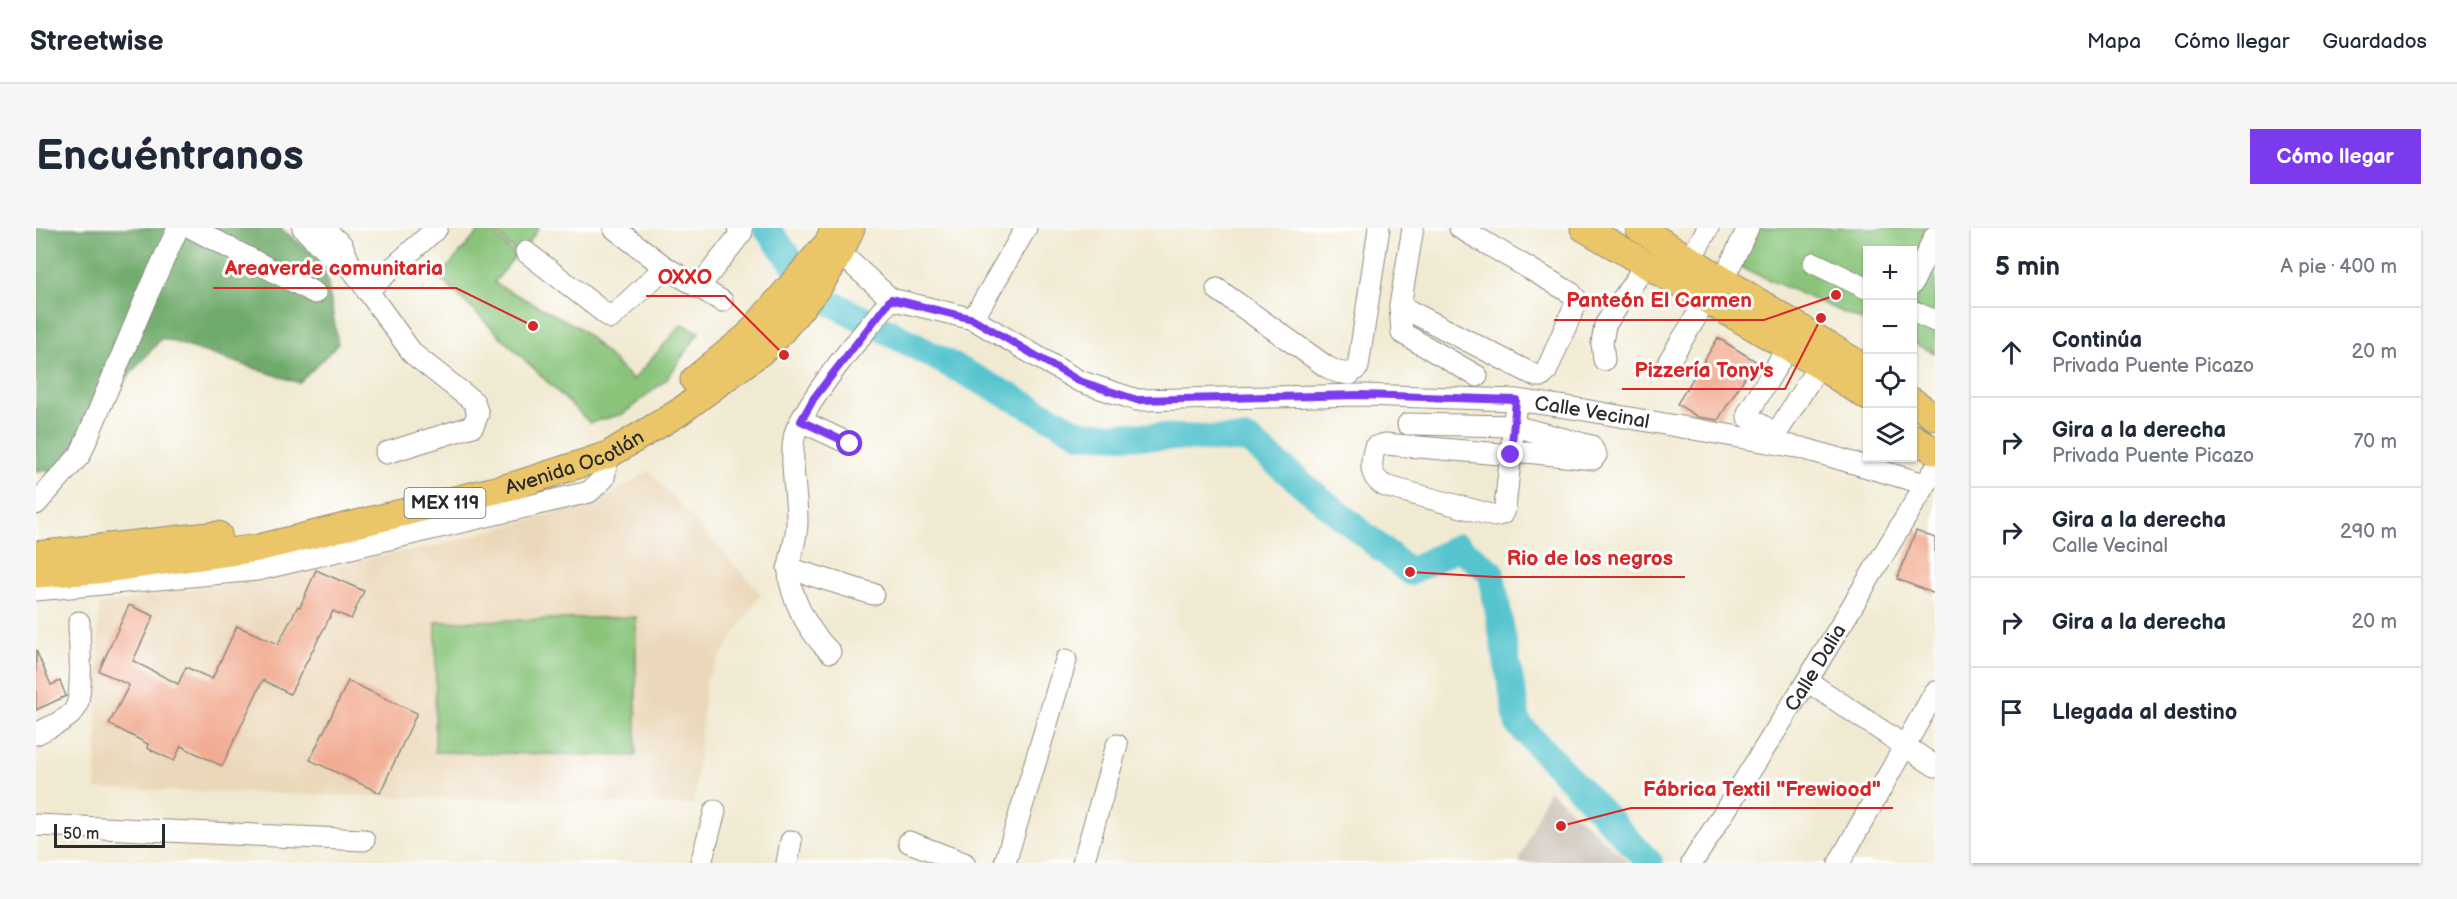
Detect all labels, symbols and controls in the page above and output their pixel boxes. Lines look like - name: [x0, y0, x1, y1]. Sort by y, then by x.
- text: Streetwise: [30, 25, 163, 58]
- text: Mapa: [2087, 29, 2141, 54]
- text: Cómo llegar: [2174, 29, 2289, 54]
- text: Guardados: [2322, 29, 2427, 54]
- button: Cómo llegar: [2250, 129, 2421, 184]
- text: Encuéntranos: [36, 131, 304, 182]
- map controls: [1863, 246, 1917, 462]
- button: +: [1863, 246, 1917, 300]
- callout: Areaverde comunitaria: [213, 249, 456, 288]
- text: 5 min: [1995, 252, 2060, 283]
- text: A pie · 400 m: [2281, 255, 2397, 279]
- text: Areaverde comunitaria: [224, 256, 443, 281]
- callout: OXXO: [646, 257, 725, 296]
- text: OXXO: [658, 265, 712, 290]
- callout: Panteón El Carmen: [1554, 281, 1764, 320]
- text: Panteón El Carmen: [1566, 288, 1752, 313]
- button: −: [1863, 300, 1917, 354]
- text: Continúa: [2052, 327, 2142, 354]
- icon: ahead: [1995, 336, 2028, 369]
- text: 20 m: [2352, 340, 2397, 364]
- callout: Pizzería Tony's: [1622, 350, 1785, 389]
- button: locate: [1863, 354, 1917, 408]
- text: Privada Puente Picazo: [2052, 354, 2254, 378]
- text: Pizzería Tony's: [1635, 358, 1773, 383]
- street label: Calle Vecinal: [1533, 392, 1651, 434]
- button: layers: [1863, 408, 1917, 462]
- text: Gira a la derecha: [2052, 417, 2226, 444]
- street label: Avenida Ocotlán: [503, 425, 649, 500]
- icon: right: [1995, 426, 2028, 459]
- route start: [836, 430, 862, 456]
- text: 70 m: [2353, 430, 2397, 454]
- route end: [1497, 441, 1523, 467]
- text: Privada Puente Picazo: [2052, 444, 2254, 468]
- road number: MEX 119: [404, 488, 486, 518]
- text: Gira a la derecha: [2052, 507, 2226, 534]
- icon: right: [1995, 516, 2028, 549]
- text: 290 m: [2340, 520, 2397, 544]
- text: Calle Vecinal: [2052, 534, 2168, 558]
- callout: Rio de los negros: [1495, 538, 1685, 577]
- text: Rio de los negros: [1507, 546, 1673, 571]
- icon: right: [1995, 606, 2028, 639]
- text: Gira a la derecha: [2052, 609, 2226, 636]
- text: 20 m: [2352, 610, 2397, 634]
- street label: Calle Dalia: [1780, 620, 1852, 716]
- icon: arrive: [1995, 696, 2028, 729]
- text: Llegada al destino: [2052, 699, 2237, 726]
- callout: Fábrica Textil "Frewiood": [1631, 769, 1893, 808]
- text: Fábrica Textil "Frewiood": [1643, 777, 1881, 802]
- scale bar: [54, 821, 165, 848]
- text: 50 m: [63, 825, 99, 844]

